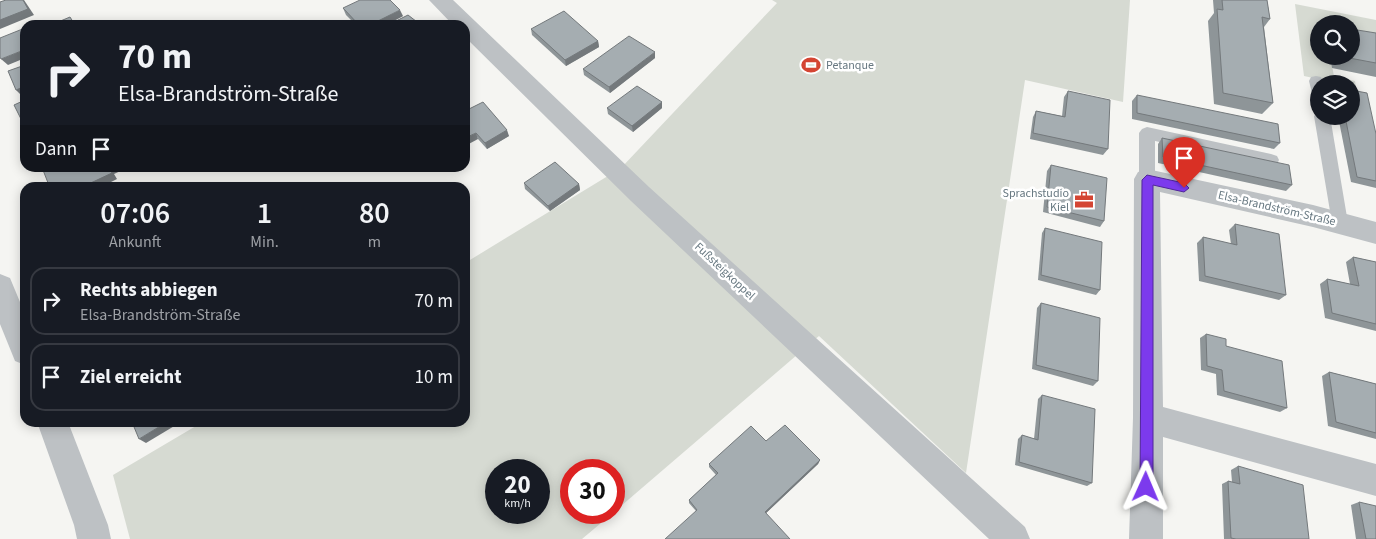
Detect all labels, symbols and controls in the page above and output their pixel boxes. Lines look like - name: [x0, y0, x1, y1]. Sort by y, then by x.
- map controls: [1310, 15, 1360, 125]
- button: search: [1310, 15, 1360, 65]
- text: 70 m: [118, 32, 192, 82]
- icon: right: [35, 40, 100, 105]
- sports icon: Petanque: [800, 54, 822, 76]
- place label: Petanque: [826, 57, 874, 74]
- button: layers: [1310, 75, 1360, 125]
- text: Elsa-Brandström-Straße: [118, 78, 338, 110]
- icon: arrive: [87, 135, 115, 163]
- text: Dann: [35, 136, 77, 163]
- pin: [1163, 137, 1205, 188]
- icon: arrive: [1170, 144, 1198, 172]
- place label: Sprachstudio Kiel: [1003, 185, 1069, 216]
- street label: Elsa-Brandström-Straße: [1216, 187, 1337, 230]
- office icon: Sprachstudio Kiel: [1073, 189, 1095, 211]
- text: 07:06: [100, 192, 170, 235]
- text: 1: [257, 192, 272, 235]
- text: 80: [359, 192, 390, 235]
- text: Ankunft: [109, 231, 161, 253]
- text: Min.: [250, 231, 279, 253]
- text: m: [368, 231, 381, 253]
- street label: Fußsteigkoppel: [691, 239, 759, 304]
- text: Rechts abbiegen: [80, 277, 218, 304]
- icon: right: [37, 287, 65, 315]
- text: 70 m: [415, 288, 453, 315]
- text: Elsa-Brandström-Straße: [80, 304, 240, 326]
- icon: arrive: [37, 363, 65, 391]
- text: Ziel erreicht: [80, 364, 181, 391]
- text: 10 m: [415, 364, 453, 391]
- speed limit sign: 30: [560, 459, 625, 524]
- position arrow: [1119, 460, 1171, 512]
- text: 20: [504, 467, 531, 503]
- text: km/h: [504, 495, 531, 512]

